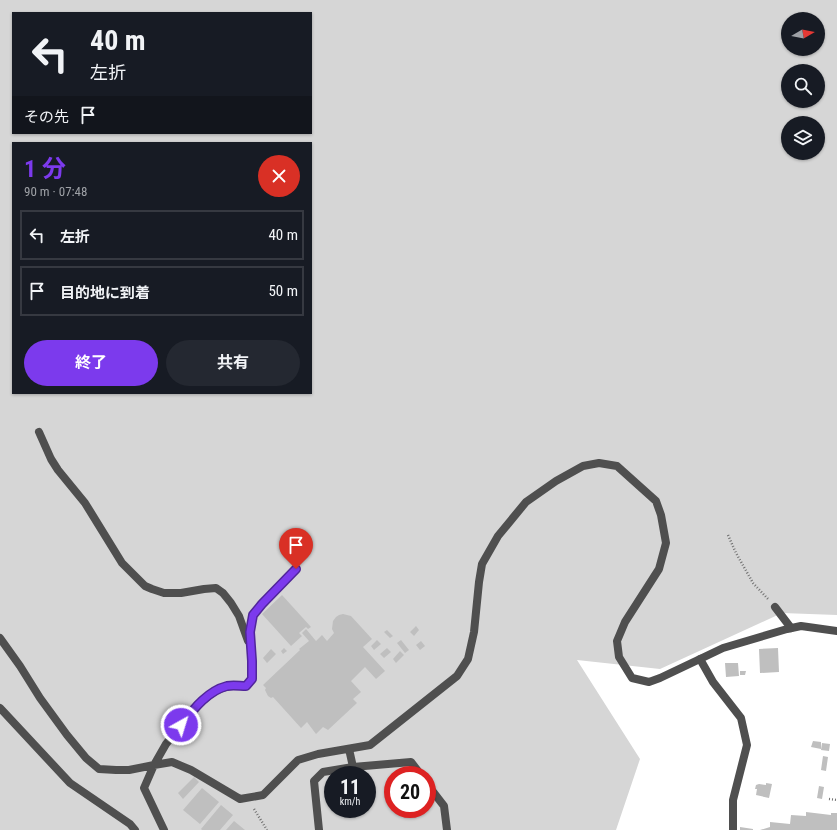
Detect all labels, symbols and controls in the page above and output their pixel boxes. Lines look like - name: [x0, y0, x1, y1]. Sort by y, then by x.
- north arrow: [781, 12, 825, 56]
- map controls: [781, 12, 825, 160]
- text: 40 m: [90, 24, 146, 57]
- icon: left: [24, 28, 76, 80]
- text: 左折: [90, 62, 126, 83]
- button: search: [781, 64, 825, 108]
- icon: arrive: [77, 104, 99, 126]
- text: その先: [24, 108, 69, 126]
- button: layers: [781, 116, 825, 160]
- text: 1 分: [24, 155, 66, 183]
- button: close: [258, 155, 300, 197]
- text: 90 m · 07:48: [24, 184, 87, 199]
- icon: left: [26, 224, 48, 246]
- text: 40 m: [268, 226, 298, 244]
- text: 左折: [60, 228, 90, 246]
- icon: arrive: [26, 280, 48, 302]
- text: 50 m: [268, 282, 298, 300]
- text: 目的地に到着: [60, 284, 150, 302]
- button: 終了: [24, 340, 158, 386]
- button: 共有: [166, 340, 300, 386]
- pin: [279, 528, 313, 569]
- icon: arrive: [285, 534, 307, 556]
- position arrow: [160, 704, 202, 746]
- speed limit sign: 20: [384, 766, 436, 818]
- text: 11: [340, 775, 360, 799]
- text: km/h: [340, 796, 360, 807]

